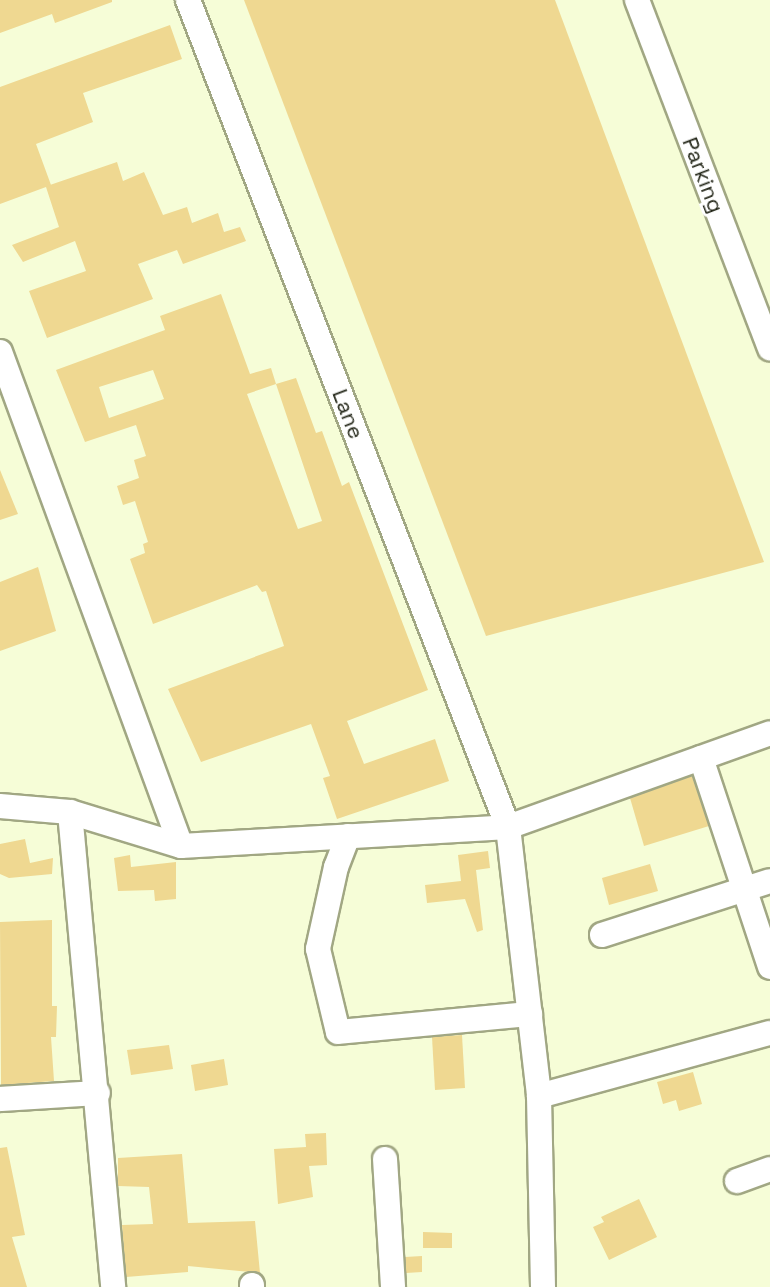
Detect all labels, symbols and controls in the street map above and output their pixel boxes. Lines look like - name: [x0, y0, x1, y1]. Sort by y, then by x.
- street label: Parking: [677, 134, 729, 216]
- street label: Lane: [327, 385, 369, 443]

